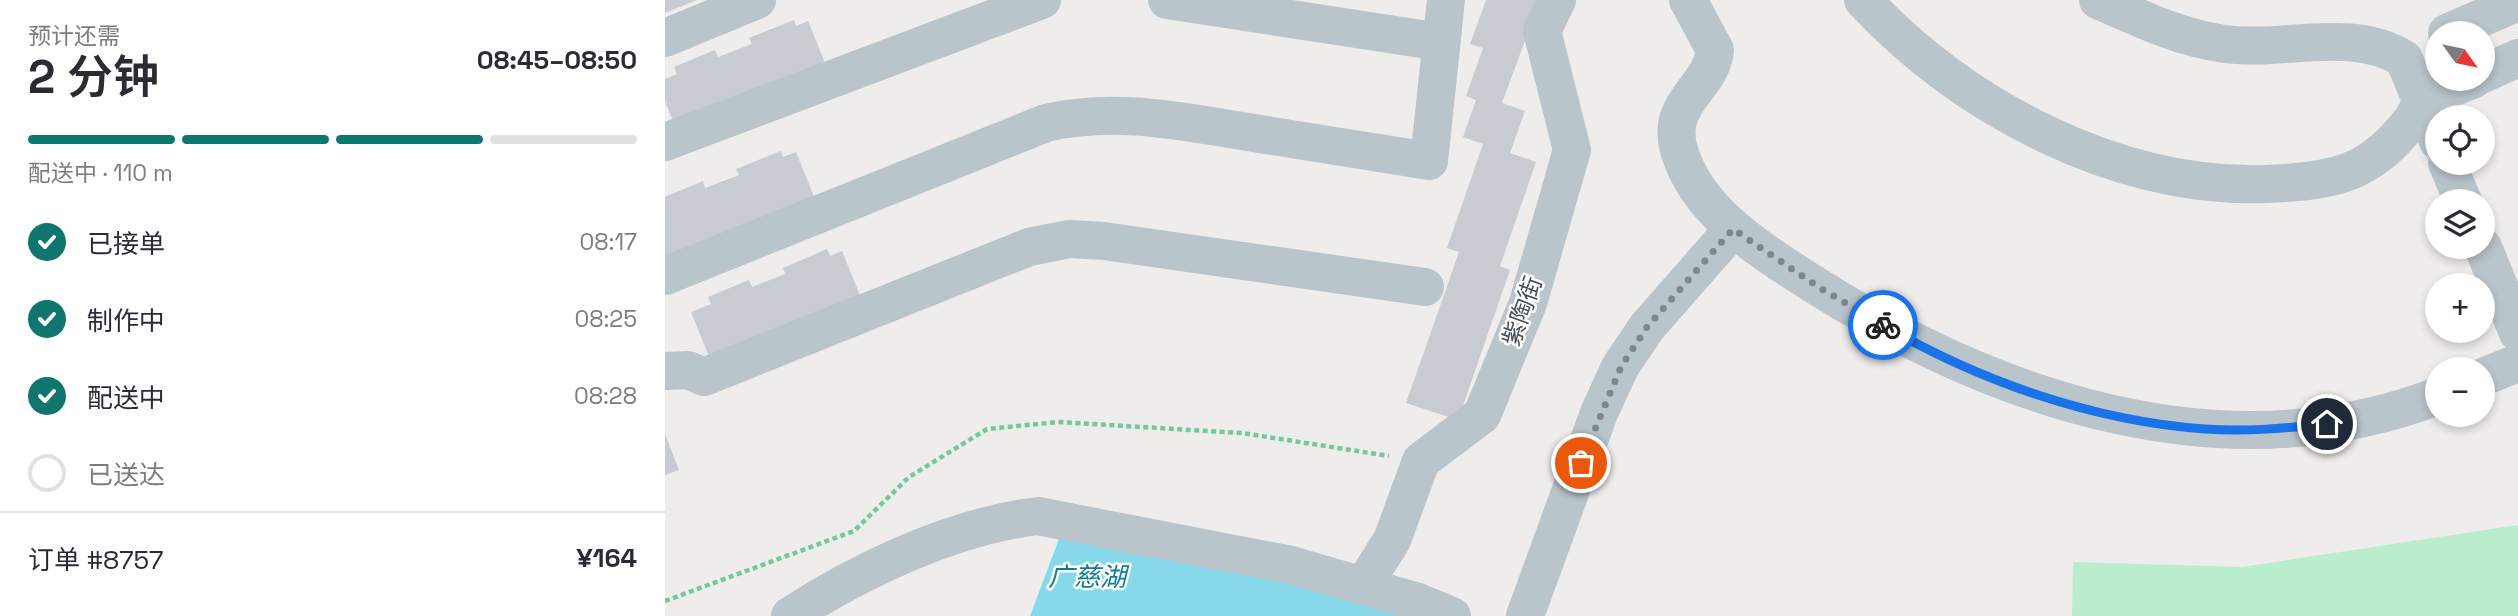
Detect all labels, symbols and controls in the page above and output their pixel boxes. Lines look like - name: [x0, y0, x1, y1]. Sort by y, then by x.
- text: 预计还需: [28, 21, 120, 51]
- north arrow: [2425, 21, 2495, 91]
- map controls: [2425, 21, 2495, 427]
- text: 08:45–08:50: [477, 43, 637, 77]
- text: 2 分钟: [28, 48, 159, 106]
- button: locate: [2425, 105, 2495, 175]
- text: 配送中 · 110 m: [28, 158, 173, 188]
- button: layers: [2425, 189, 2495, 259]
- icon: check: [28, 223, 66, 261]
- text: 已接单: [87, 227, 165, 261]
- text: 08:17: [580, 227, 637, 257]
- street label: 紫陶街: [1495, 272, 1549, 350]
- button: +: [2425, 273, 2495, 343]
- courier: [1848, 290, 1918, 360]
- icon: check: [28, 300, 66, 338]
- text: 制作中: [87, 304, 165, 338]
- text: 08:25: [574, 304, 637, 334]
- icon: bike: [1864, 306, 1902, 344]
- button: −: [2425, 357, 2495, 427]
- icon: check: [28, 377, 66, 415]
- text: 配送中: [87, 381, 165, 415]
- text: 08:28: [574, 381, 637, 411]
- pin: [2297, 394, 2357, 454]
- icon: home: [2308, 405, 2346, 443]
- pin: [1551, 433, 1611, 493]
- icon: bag: [1562, 444, 1600, 482]
- text: 已送达: [87, 458, 165, 492]
- text: ¥164: [577, 541, 637, 575]
- text: 订单 #8757: [28, 543, 164, 577]
- water label: 广慈湖: [1048, 560, 1130, 594]

